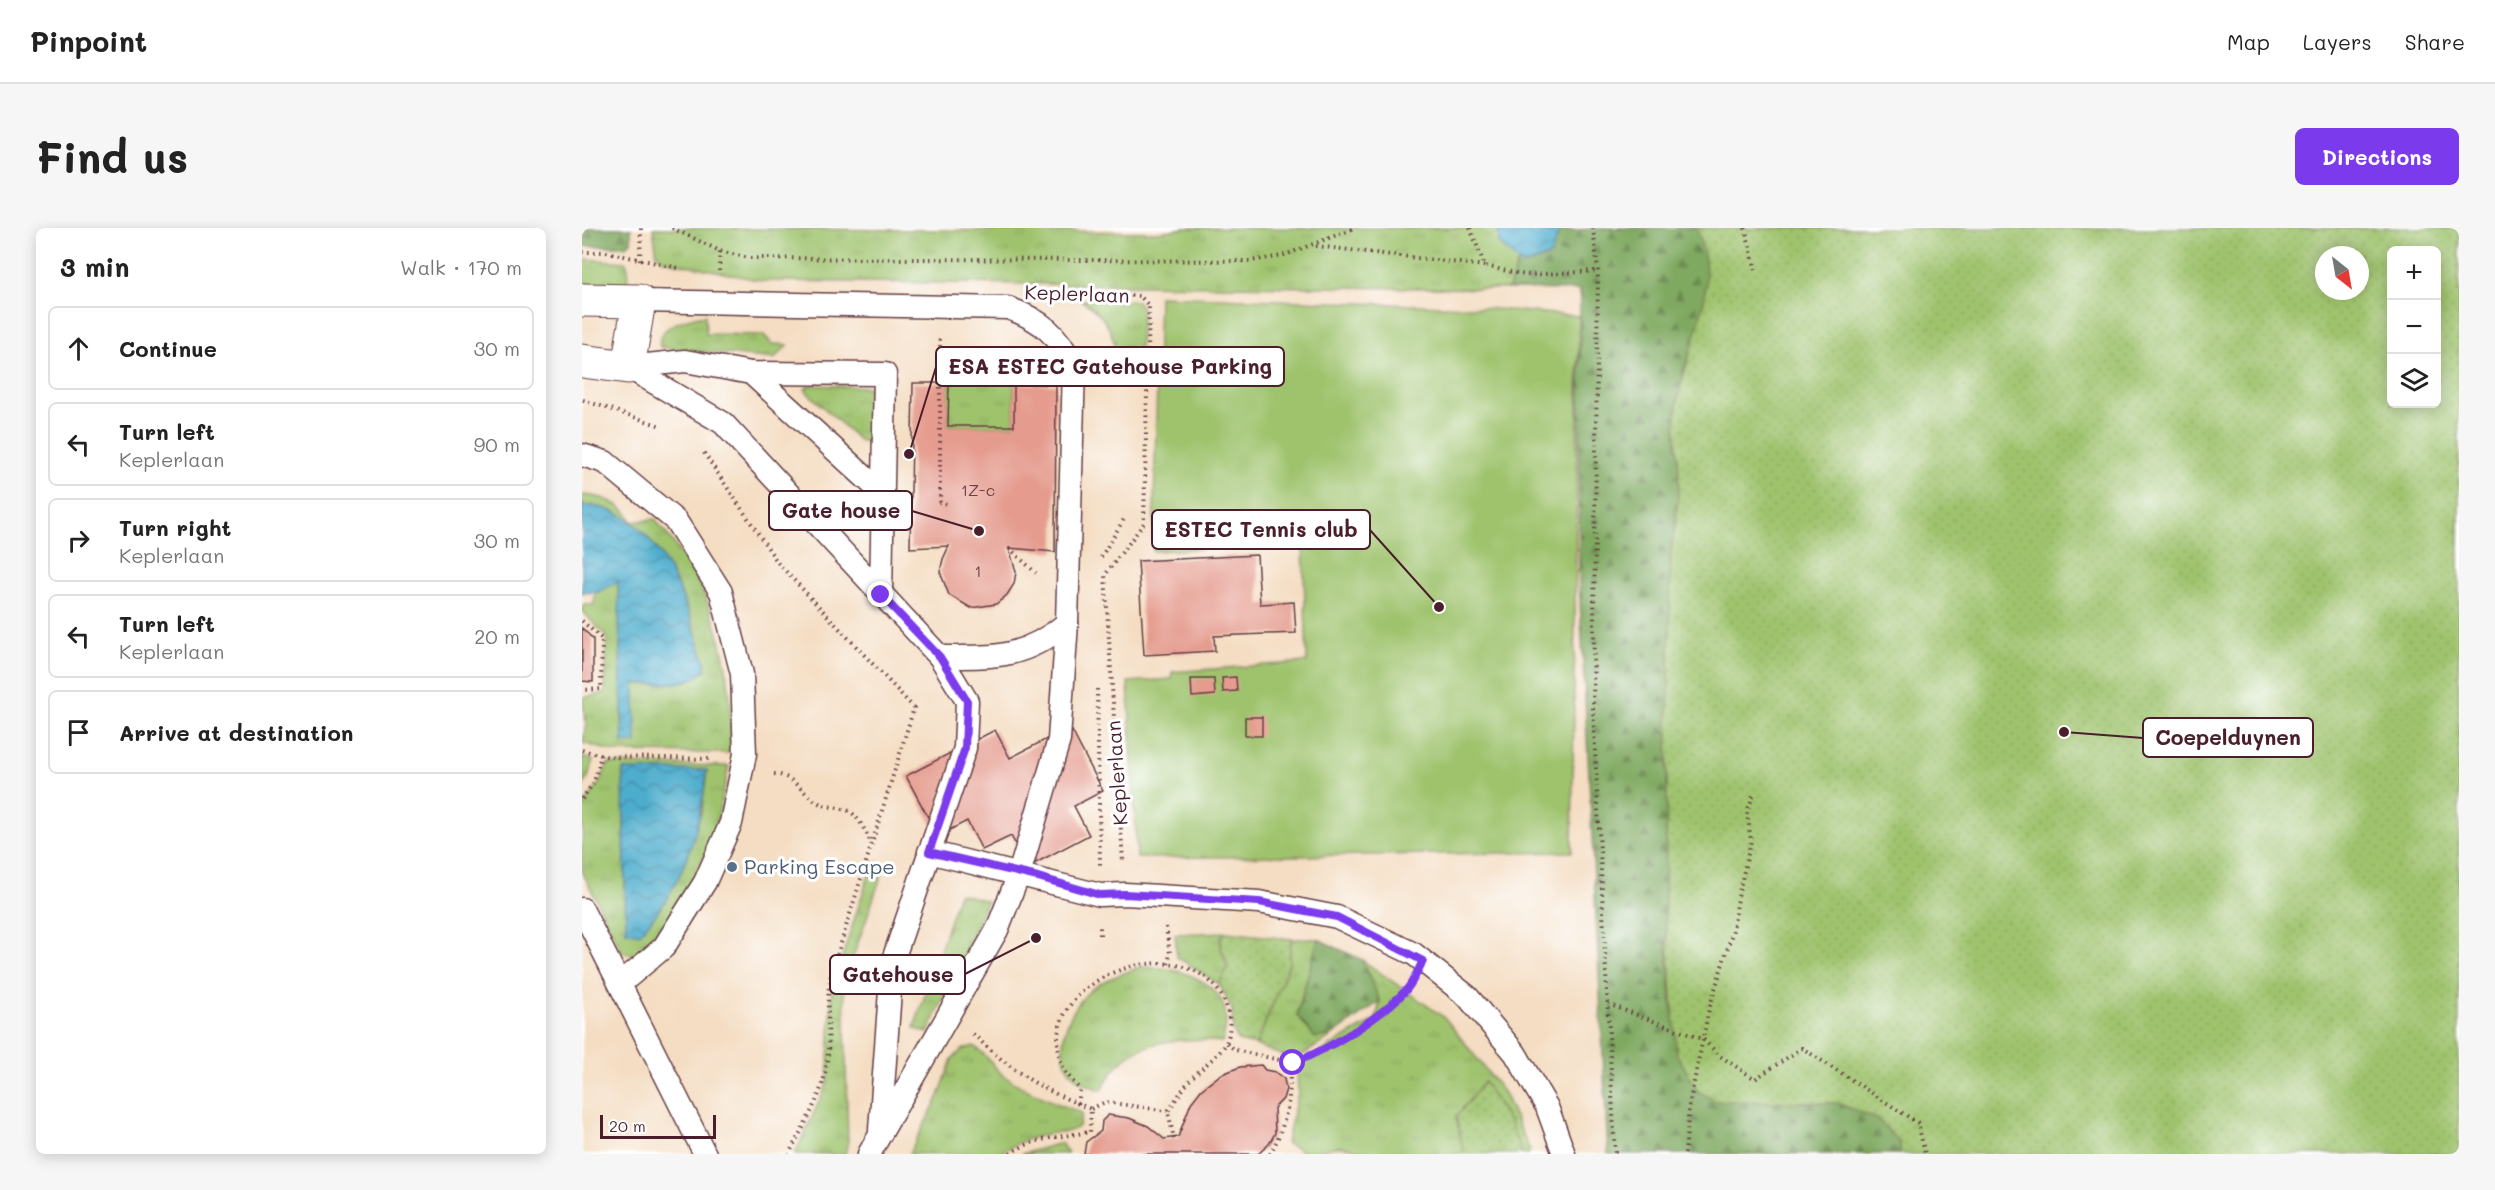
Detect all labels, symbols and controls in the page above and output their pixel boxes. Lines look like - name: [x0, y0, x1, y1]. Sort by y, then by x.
- text: Pinpoint: [30, 23, 147, 59]
- text: Map: [2227, 28, 2270, 55]
- text: Layers: [2303, 28, 2372, 55]
- text: Share: [2405, 28, 2465, 55]
- button: Directions: [2295, 128, 2459, 185]
- text: Find us: [36, 129, 188, 184]
- north arrow: [2315, 246, 2369, 300]
- map controls: [2387, 246, 2441, 408]
- button: +: [2387, 246, 2441, 300]
- text: 3 min: [60, 250, 129, 284]
- text: Walk · 170 m: [400, 254, 522, 280]
- street label: Keplerlaan: [1024, 278, 1130, 308]
- button: −: [2387, 300, 2441, 354]
- icon: ahead: [62, 332, 95, 365]
- text: Continue: [119, 334, 217, 363]
- text: 30 m: [474, 335, 520, 361]
- callout: ESA ESTEC Gatehouse Parking: [936, 347, 1284, 386]
- text: ESA ESTEC Gatehouse Parking: [948, 352, 1272, 379]
- button: layers: [2387, 354, 2441, 408]
- text: Turn left: [119, 417, 215, 446]
- icon: left: [62, 428, 95, 461]
- text: 90 m: [474, 431, 520, 457]
- text: Keplerlaan: [119, 446, 224, 472]
- house number: 1Z-c: [961, 479, 995, 500]
- callout: Gate house: [769, 491, 912, 530]
- text: Gate house: [782, 496, 900, 523]
- callout: ESTEC Tennis club: [1152, 510, 1370, 549]
- text: Turn right: [119, 513, 231, 542]
- text: ESTEC Tennis club: [1164, 515, 1358, 542]
- icon: right: [62, 524, 95, 557]
- text: 30 m: [474, 527, 520, 553]
- text: Keplerlaan: [119, 542, 224, 568]
- house number: 1: [974, 560, 982, 581]
- route end: [867, 581, 893, 607]
- text: Turn left: [119, 609, 215, 638]
- icon: left: [62, 620, 95, 653]
- text: 20 m: [474, 623, 520, 649]
- text: Keplerlaan: [119, 638, 224, 664]
- icon: arrive: [62, 716, 95, 749]
- text: Arrive at destination: [119, 718, 354, 747]
- callout: Coepelduynen: [2143, 718, 2313, 757]
- street label: Keplerlaan: [1099, 720, 1133, 827]
- text: Coepelduynen: [2155, 723, 2301, 751]
- place label: Parking Escape: [744, 853, 895, 879]
- marker: Parking Escape: [725, 860, 739, 874]
- callout: Gatehouse: [830, 955, 965, 994]
- text: Gatehouse: [843, 960, 954, 987]
- route start: [1279, 1049, 1305, 1075]
- scale bar: [600, 1112, 716, 1140]
- text: 20 m: [609, 1115, 646, 1136]

